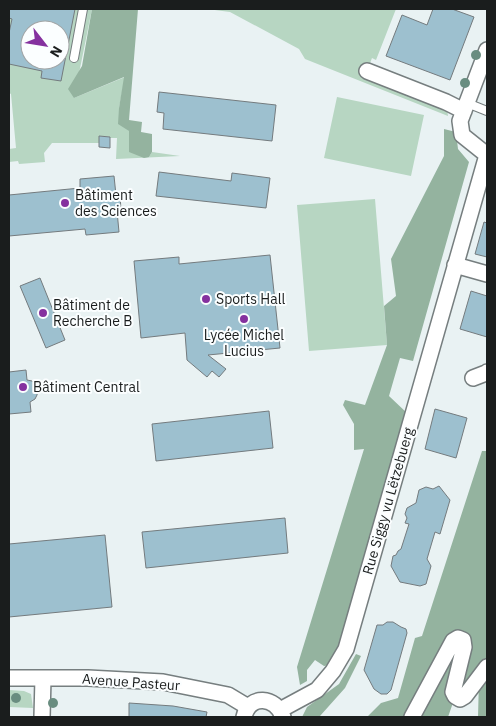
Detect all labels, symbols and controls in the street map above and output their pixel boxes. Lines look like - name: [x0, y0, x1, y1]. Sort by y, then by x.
- north arrow: [20, 20, 70, 70]
- text: N: [46, 43, 66, 61]
- place label: Bâtiment des Sciences: [75, 186, 157, 220]
- marker: Bâtiment des Sciences: [59, 197, 71, 209]
- place label: Sports Hall: [216, 290, 285, 308]
- marker: Sports Hall: [200, 293, 212, 305]
- place label: Bâtiment de Recherche B: [53, 296, 132, 330]
- marker: Bâtiment de Recherche B: [37, 307, 49, 319]
- marker: Lycée Michel Lucius: [238, 313, 250, 325]
- place label: Lycée Michel Lucius: [204, 326, 284, 360]
- place label: Bâtiment Central: [33, 378, 140, 396]
- marker: Bâtiment Central: [17, 381, 29, 393]
- street label: Rue Siggy vu Lëtzebuerg: [358, 425, 418, 577]
- street label: Avenue Pasteur: [81, 670, 181, 694]

